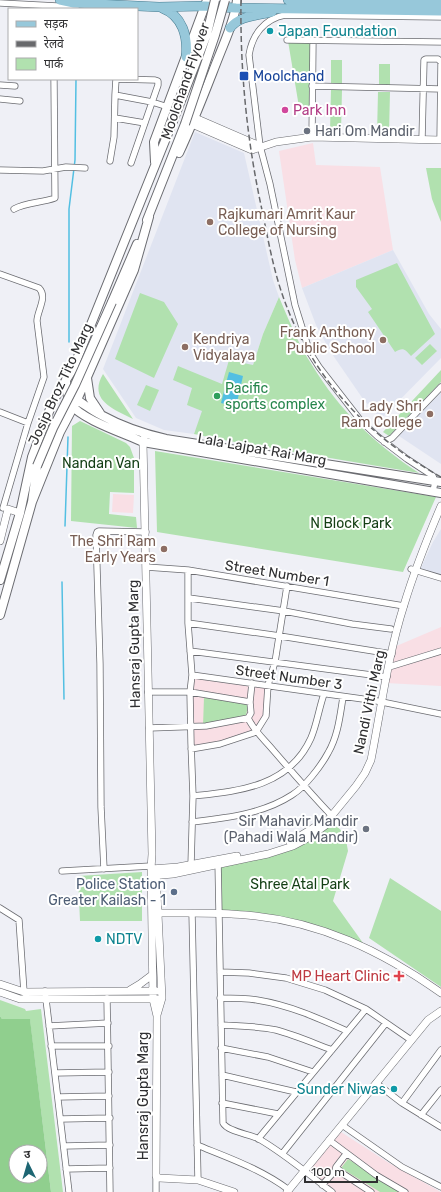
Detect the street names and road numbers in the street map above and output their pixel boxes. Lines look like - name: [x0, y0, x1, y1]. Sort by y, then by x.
- street label: Moolchand Flyover: [158, 20, 214, 142]
- street label: Josip Broz Tito Marg: [25, 320, 96, 448]
- street label: Lala Lajpat Rai Marg: [196, 430, 328, 469]
- street label: Street Number 1: [224, 557, 330, 590]
- street label: Hansraj Gupta Marg: [125, 580, 144, 708]
- street label: Nandi Vithi Marg: [350, 648, 389, 756]
- street label: Street Number 3: [235, 662, 343, 693]
- street label: Hansraj Gupta Marg: [135, 1032, 152, 1160]

